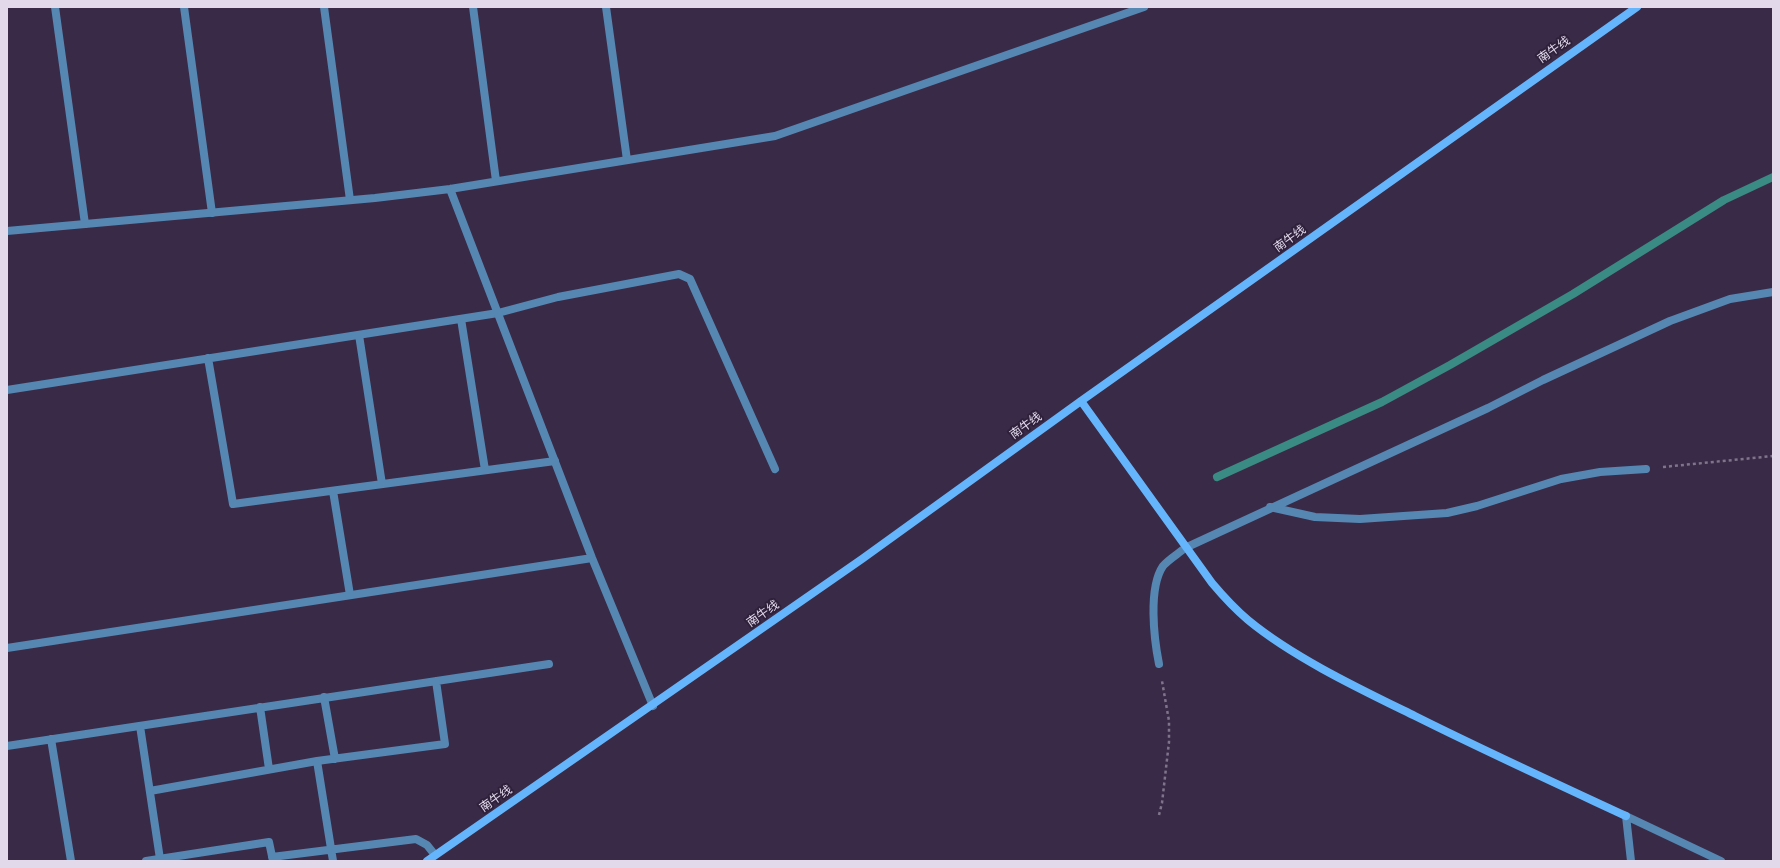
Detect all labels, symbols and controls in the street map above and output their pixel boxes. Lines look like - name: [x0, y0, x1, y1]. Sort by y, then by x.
- street label: 南牛线: [1535, 34, 1573, 66]
- street label: 南牛线: [1271, 223, 1309, 255]
- street label: 南牛线: [1007, 410, 1045, 442]
- street label: 南牛线: [744, 598, 782, 630]
- street label: 南牛线: [477, 783, 515, 815]

